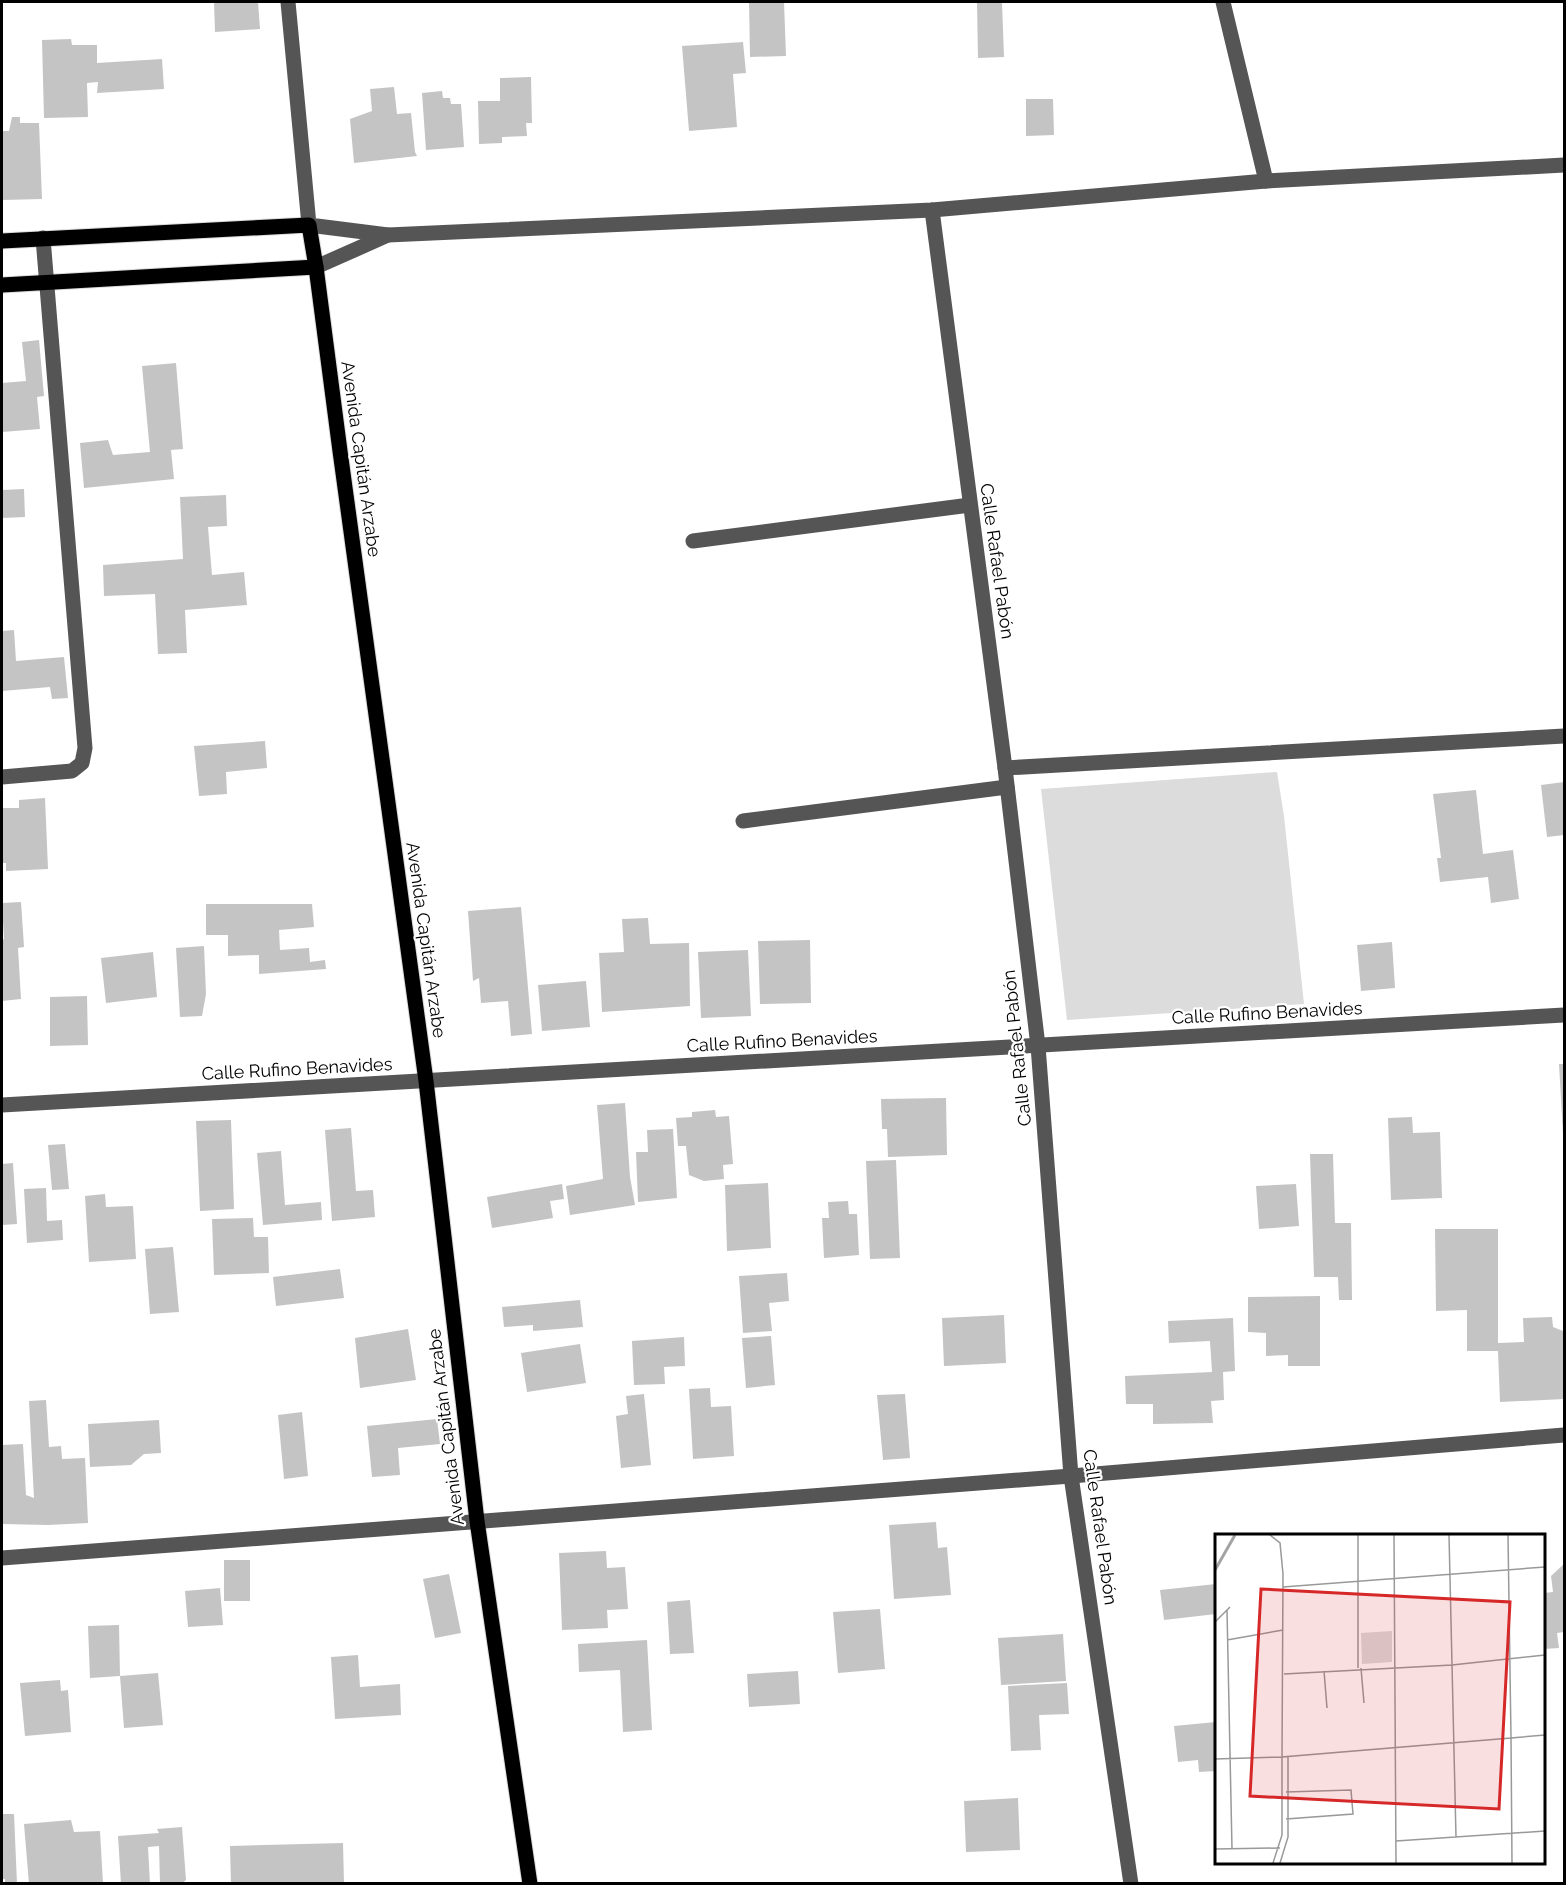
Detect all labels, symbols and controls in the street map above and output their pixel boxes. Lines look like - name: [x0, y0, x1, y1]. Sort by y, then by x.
- street label: Avenida Capitán Arzabe: [337, 360, 386, 559]
- street label: Calle Rafael Pabón: [976, 482, 1019, 640]
- street label: Avenida Capitán Arzabe: [402, 841, 451, 1040]
- street label: Calle Rafael Pabón: [998, 969, 1035, 1127]
- street label: Calle Rufino Benavides: [1171, 997, 1363, 1028]
- street label: Calle Rufino Benavides: [686, 1025, 878, 1056]
- street label: Calle Rufino Benavides: [201, 1053, 393, 1084]
- street label: Avenida Capitán Arzabe: [423, 1327, 468, 1527]
- street label: Calle Rafael Pabón: [1079, 1448, 1122, 1606]
- inset map: [1215, 1534, 1545, 1864]

